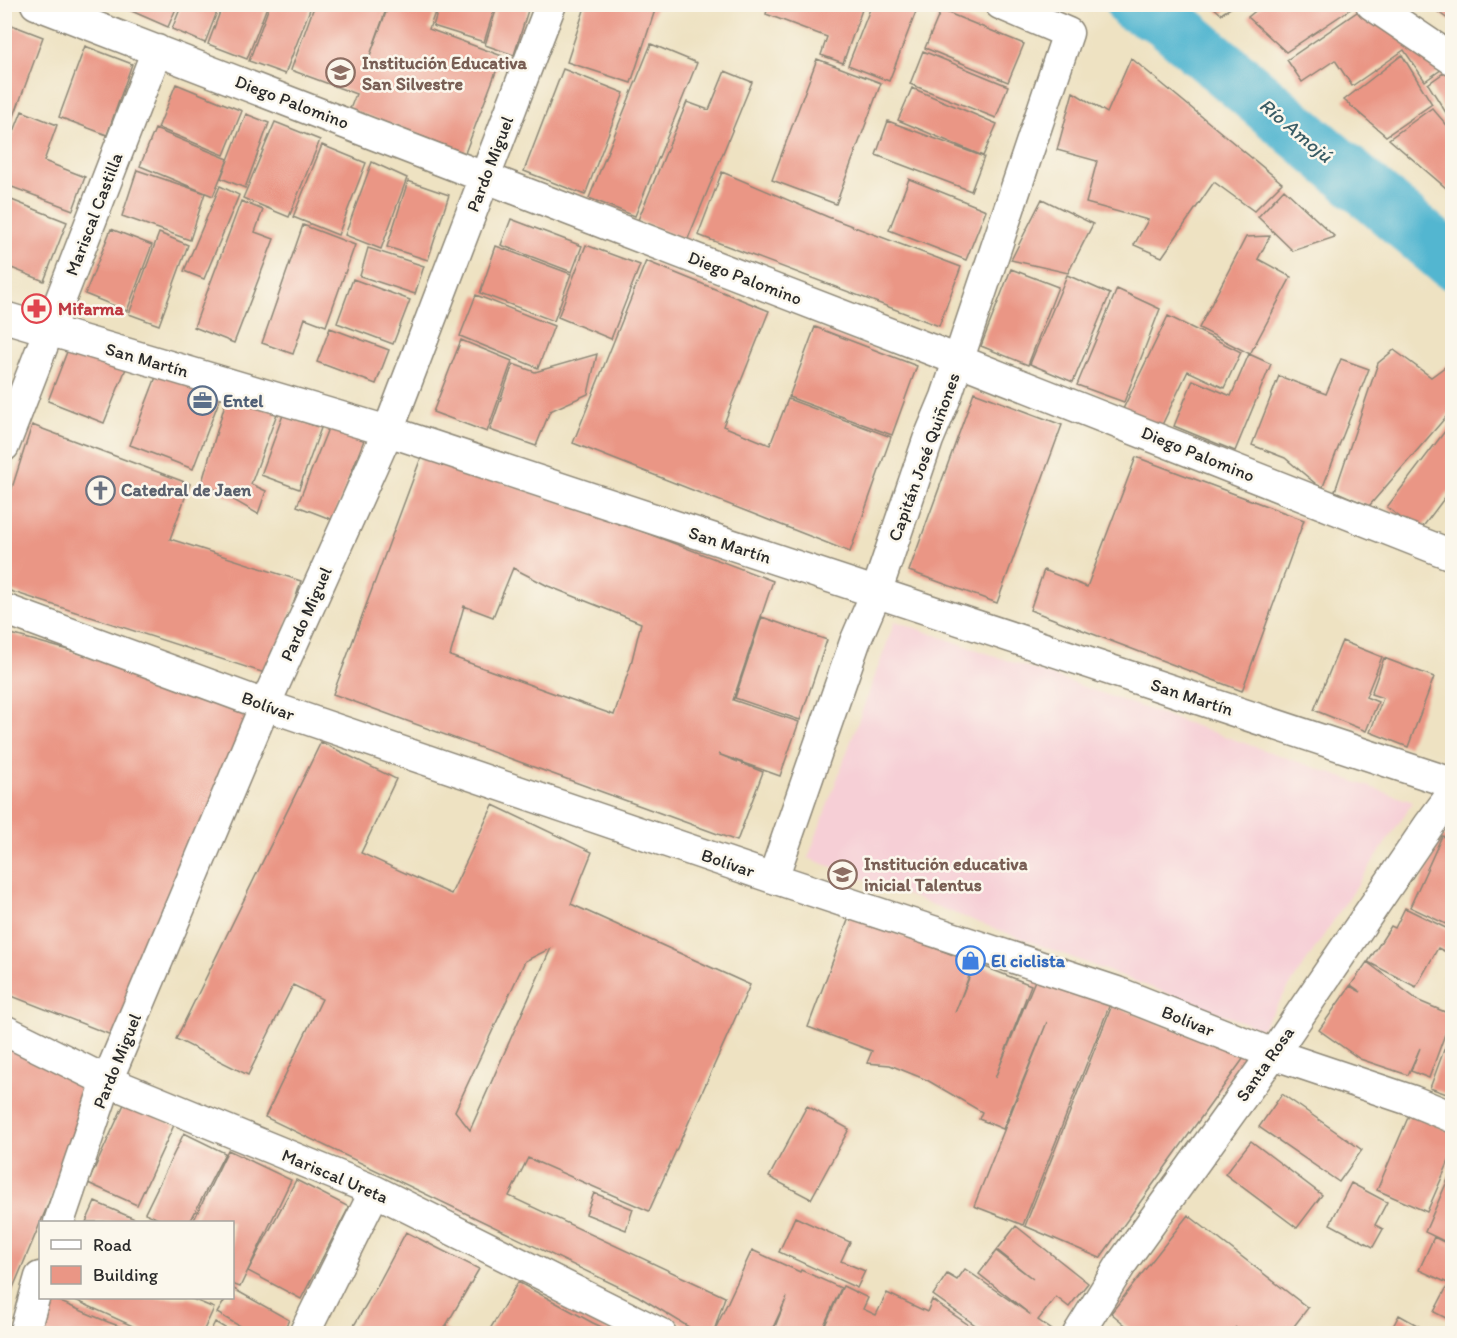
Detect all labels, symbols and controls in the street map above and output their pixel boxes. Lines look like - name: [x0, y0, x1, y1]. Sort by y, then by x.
- place label: Institución Educativa San Silvestre: [362, 52, 528, 95]
- school or university icon: Institución Educativa San Silvestre: [325, 57, 357, 89]
- street label: Diego Palomino: [232, 70, 352, 134]
- water label: Río Amojú: [1255, 93, 1338, 168]
- street label: Pardo Miguel: [462, 113, 518, 215]
- street label: Mariscal Castilla: [60, 149, 128, 279]
- street label: Diego Palomino: [685, 246, 805, 310]
- pharmacy icon: Mifarma: [21, 293, 53, 325]
- place label: Mifarma: [58, 298, 124, 320]
- street label: San Martín: [103, 338, 191, 382]
- street label: Capitán José Quiñones: [883, 370, 965, 544]
- office icon: Entel: [186, 385, 218, 417]
- place label: Entel: [223, 390, 264, 412]
- street label: Diego Palomino: [1138, 421, 1258, 487]
- church icon: Catedral de Jaen: [84, 474, 116, 506]
- place label: Catedral de Jaen: [121, 479, 252, 501]
- street label: San Martín: [686, 521, 774, 569]
- street label: Pardo Miguel: [275, 563, 337, 665]
- street label: San Martín: [1148, 673, 1236, 721]
- street label: Bolívar: [238, 686, 298, 726]
- street label: Bolívar: [698, 844, 758, 883]
- place label: Institución educativa inicial Talentus: [864, 853, 1028, 896]
- school or university icon: Institución educativa inicial Talentus: [827, 858, 859, 890]
- shop icon: El ciclista: [954, 945, 986, 977]
- place label: El ciclista: [991, 950, 1066, 972]
- street label: Bolívar: [1158, 1001, 1218, 1042]
- street label: Pardo Miguel: [88, 1010, 146, 1112]
- street label: Santa Rosa: [1231, 1022, 1299, 1106]
- street label: Mariscal Ureta: [279, 1144, 392, 1208]
- legend: [39, 1221, 234, 1299]
- text: Road: [93, 1234, 132, 1256]
- text: Building: [93, 1264, 159, 1286]

